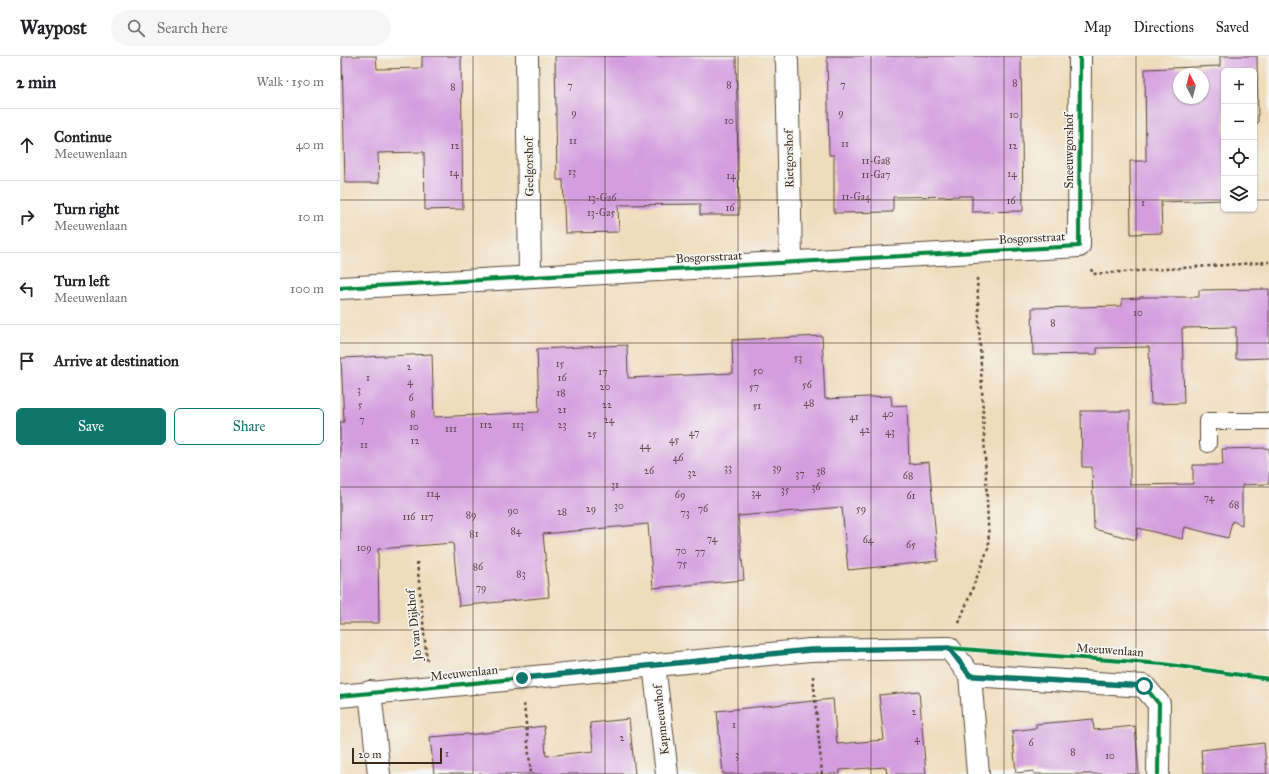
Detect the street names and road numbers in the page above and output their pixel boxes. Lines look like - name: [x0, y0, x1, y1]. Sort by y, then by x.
- street label: Sneeuwgorshof: [1062, 112, 1077, 188]
- street label: Rietgorshof: [781, 128, 798, 188]
- street label: Geelgorshof: [521, 135, 538, 197]
- street label: Bosgorsstraat: [998, 229, 1066, 248]
- street label: Bosgorsstraat: [675, 248, 743, 267]
- street label: Jo van Dijkhof: [403, 587, 426, 663]
- street label: Meeuwenlaan: [1076, 641, 1145, 659]
- street label: Meeuwenlaan: [430, 662, 499, 684]
- street label: Kapmeeuwhof: [650, 682, 672, 756]

